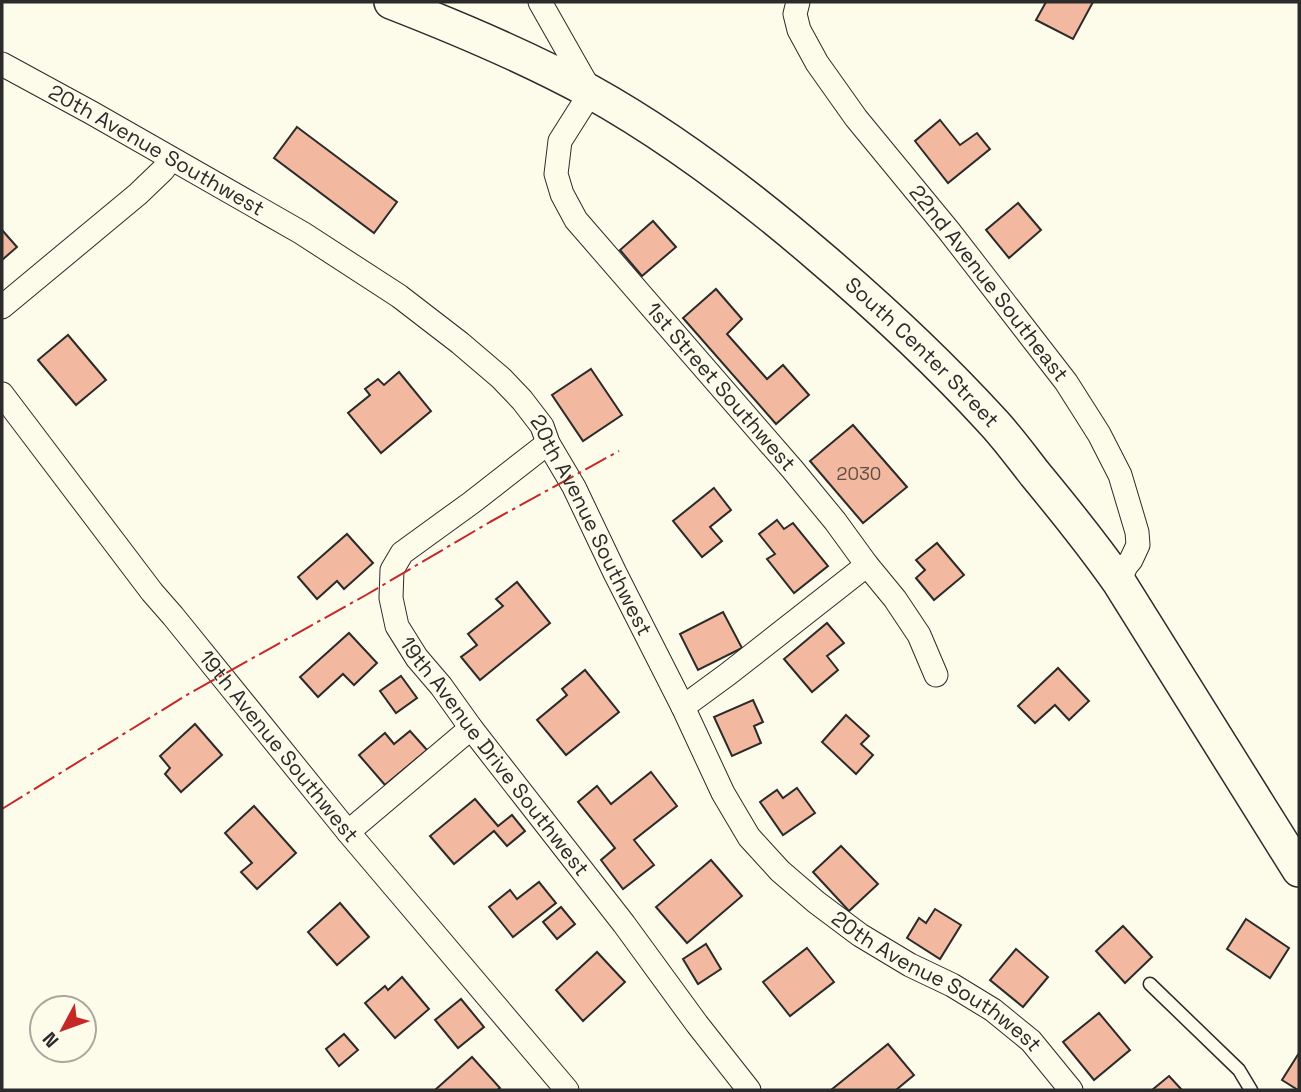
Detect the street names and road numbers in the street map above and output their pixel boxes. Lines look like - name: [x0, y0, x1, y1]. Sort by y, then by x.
- street label: 20th Avenue Southwest: [44, 78, 270, 222]
- street label: 22nd Avenue Southeast: [904, 179, 1075, 387]
- street label: South Center Street: [840, 271, 1005, 433]
- street label: 1st Street Southwest: [641, 296, 802, 477]
- street label: 20th Avenue Southwest: [525, 409, 658, 640]
- street label: 19th Avenue Drive Southwest: [394, 631, 595, 881]
- street label: 19th Avenue Southwest: [193, 644, 365, 848]
- street label: 20th Avenue Southwest: [826, 904, 1048, 1057]

